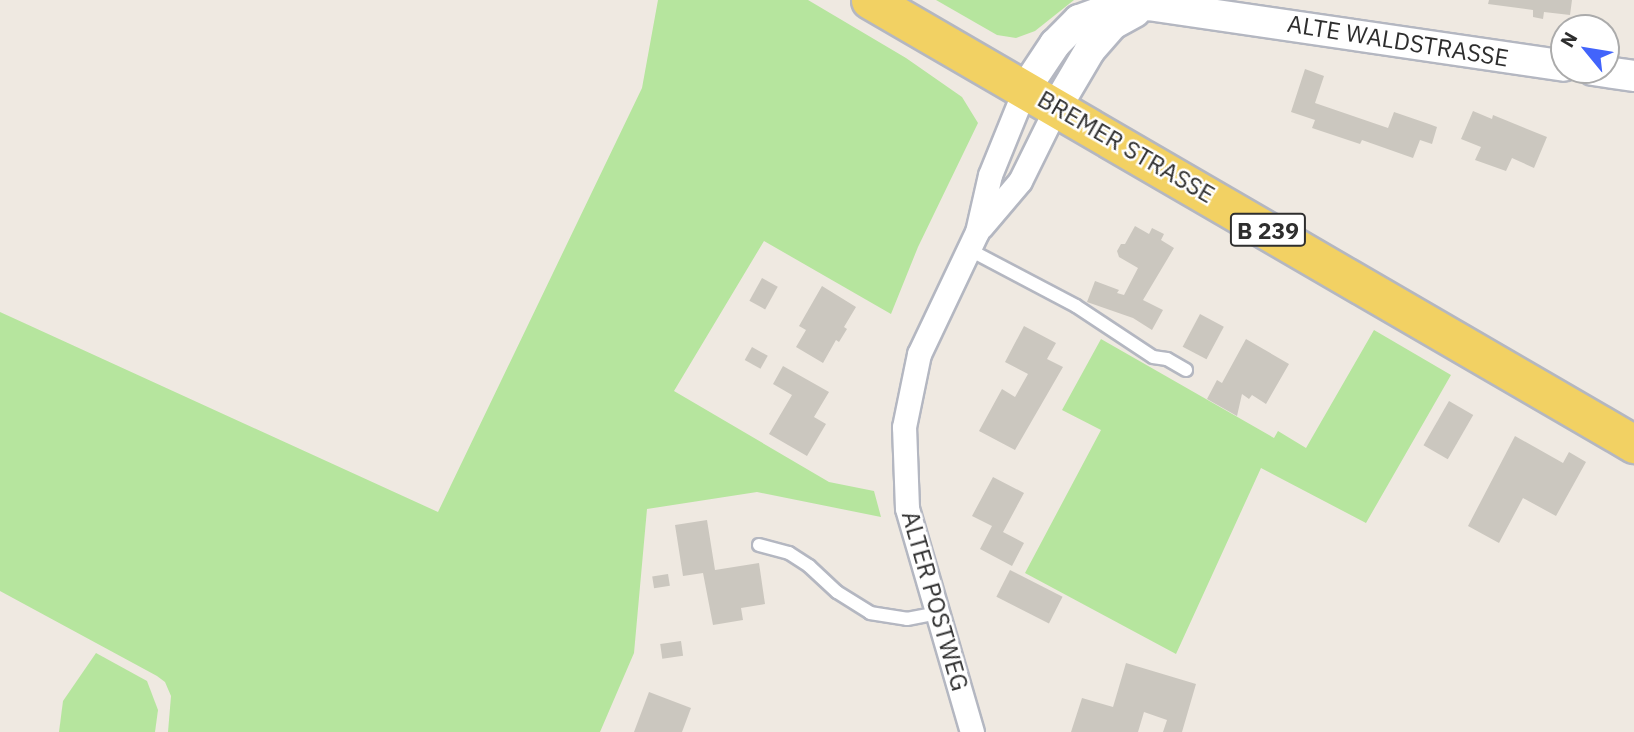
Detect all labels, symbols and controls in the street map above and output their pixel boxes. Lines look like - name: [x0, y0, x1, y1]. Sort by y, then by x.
- street label: ALTE WALDSTRASSE: [1285, 9, 1511, 73]
- north arrow: [1550, 14, 1620, 84]
- text: N: [1555, 28, 1582, 51]
- street label: BREMER STRASSE: [1033, 85, 1219, 209]
- road number: B 239: [1230, 210, 1306, 249]
- street label: ALTER POSTWEG: [896, 508, 974, 694]

